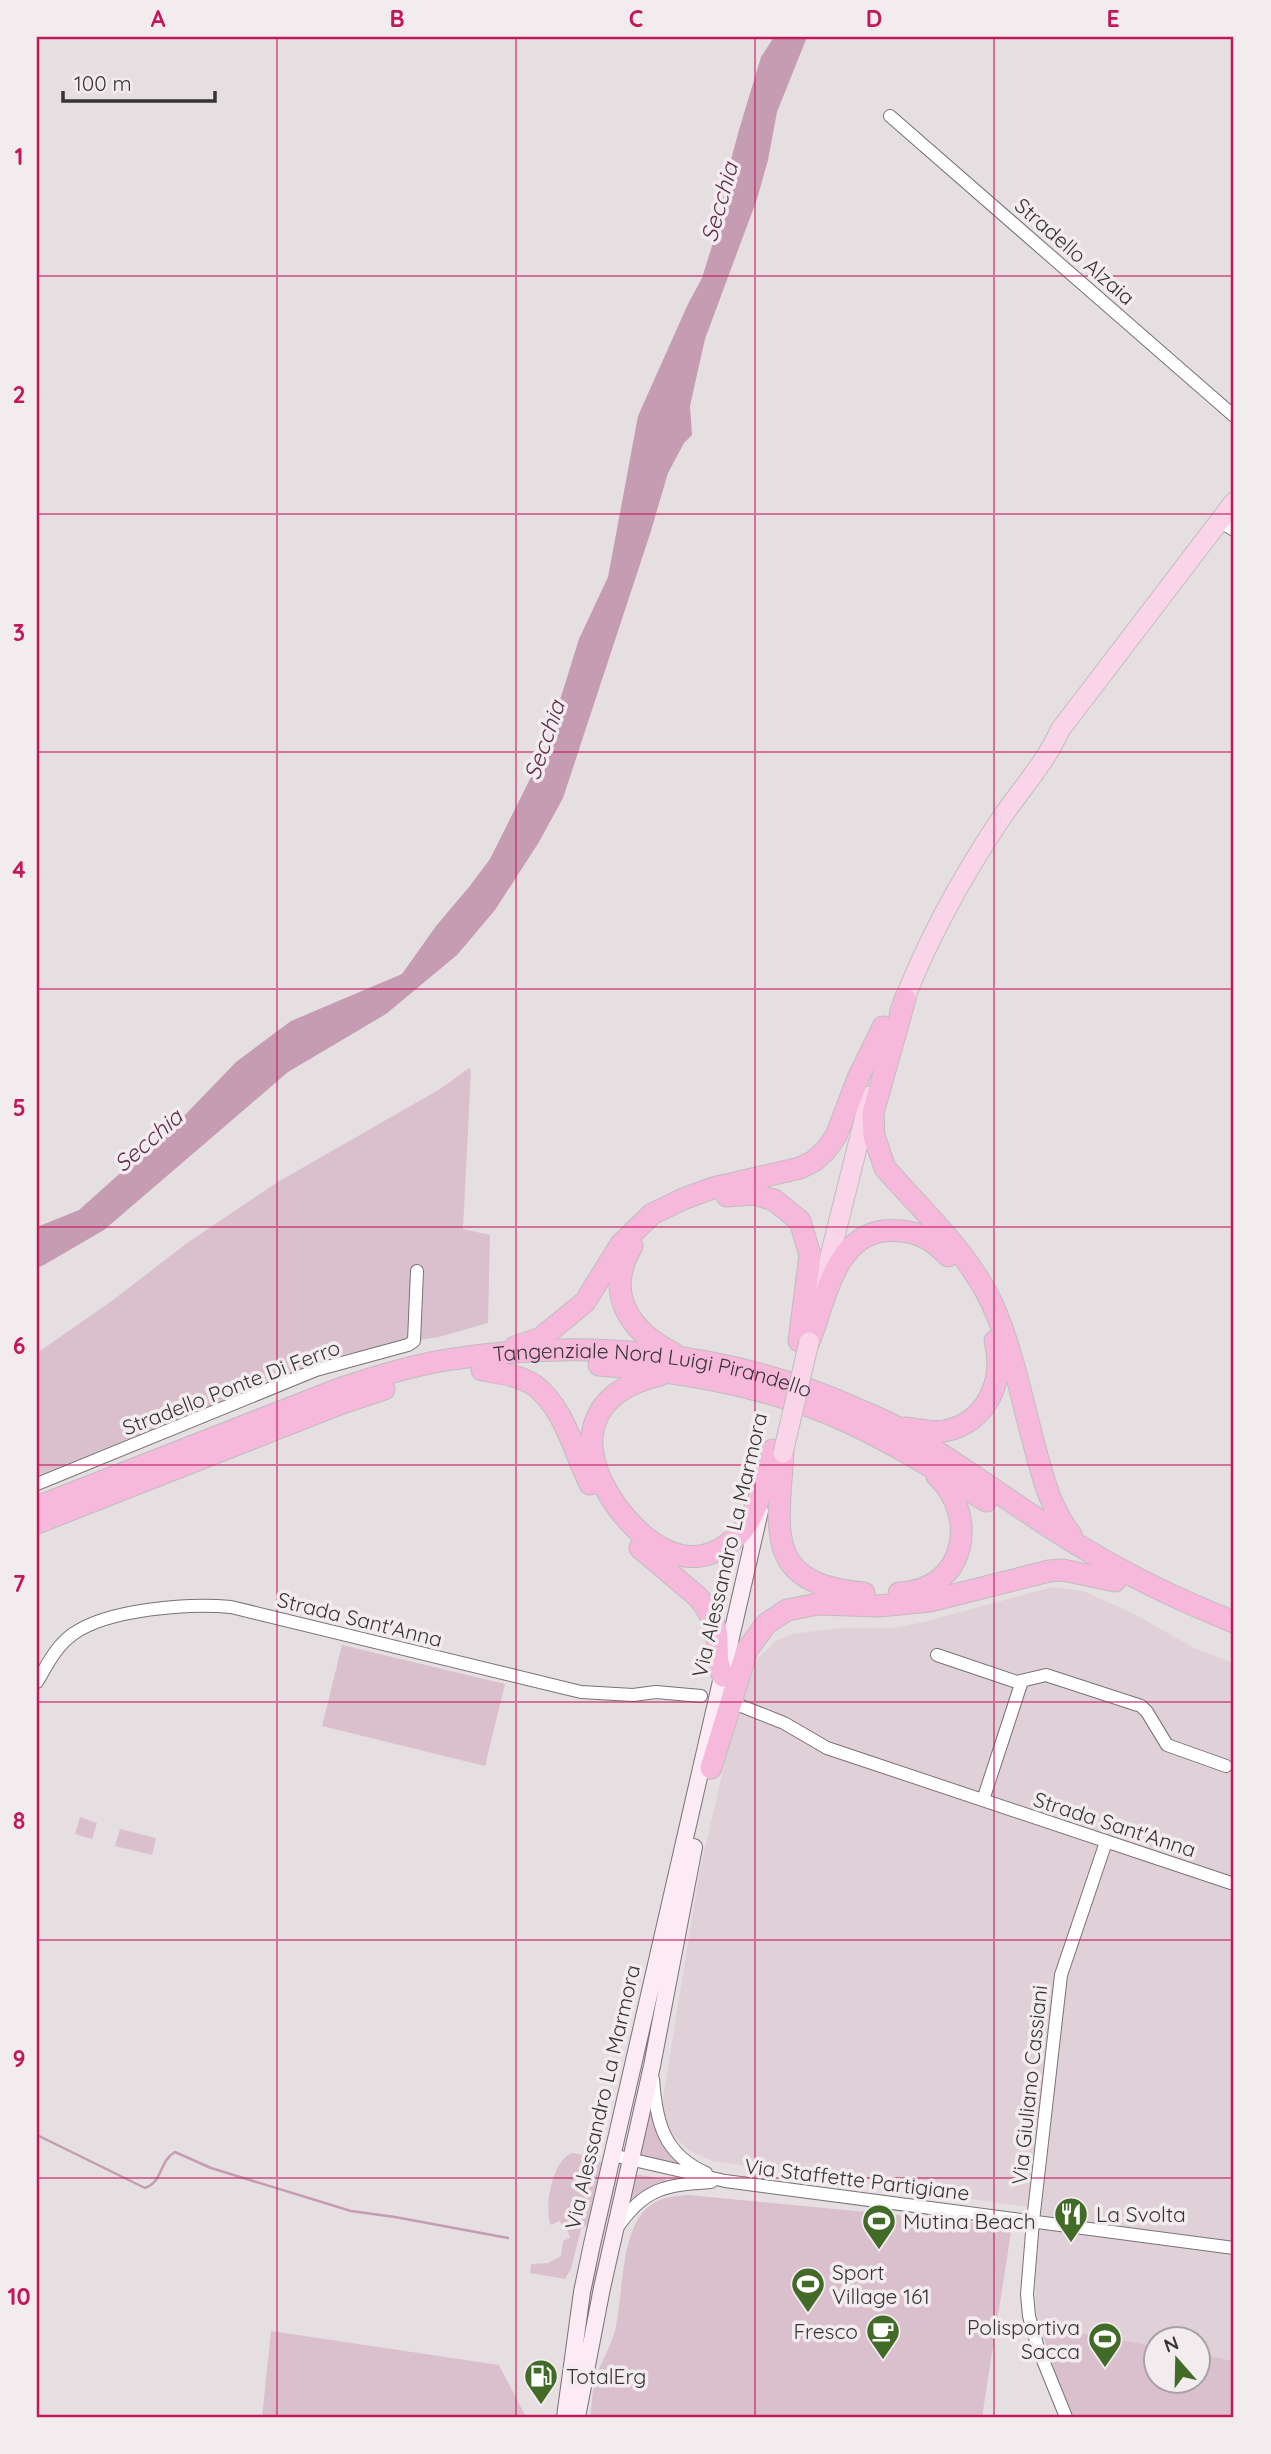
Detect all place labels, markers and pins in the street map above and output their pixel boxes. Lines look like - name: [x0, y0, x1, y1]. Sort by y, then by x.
- restaurant icon: La Svolta: [1052, 2195, 1090, 2244]
- place label: La Svolta: [1096, 2201, 1186, 2227]
- sports icon: Mutina Beach: [860, 2202, 898, 2251]
- place label: Mutina Beach: [903, 2208, 1036, 2234]
- place label: Sport Village 161: [832, 2259, 930, 2309]
- sports icon: Sport Village 161: [789, 2265, 827, 2314]
- cafe icon: Fresco: [864, 2312, 902, 2361]
- place label: Polisportiva Sacca: [967, 2314, 1080, 2364]
- place label: Fresco: [793, 2318, 858, 2344]
- sports icon: Polisportiva Sacca: [1086, 2320, 1124, 2369]
- fuel station icon: TotalErg: [522, 2357, 560, 2406]
- place label: TotalErg: [566, 2363, 646, 2389]

